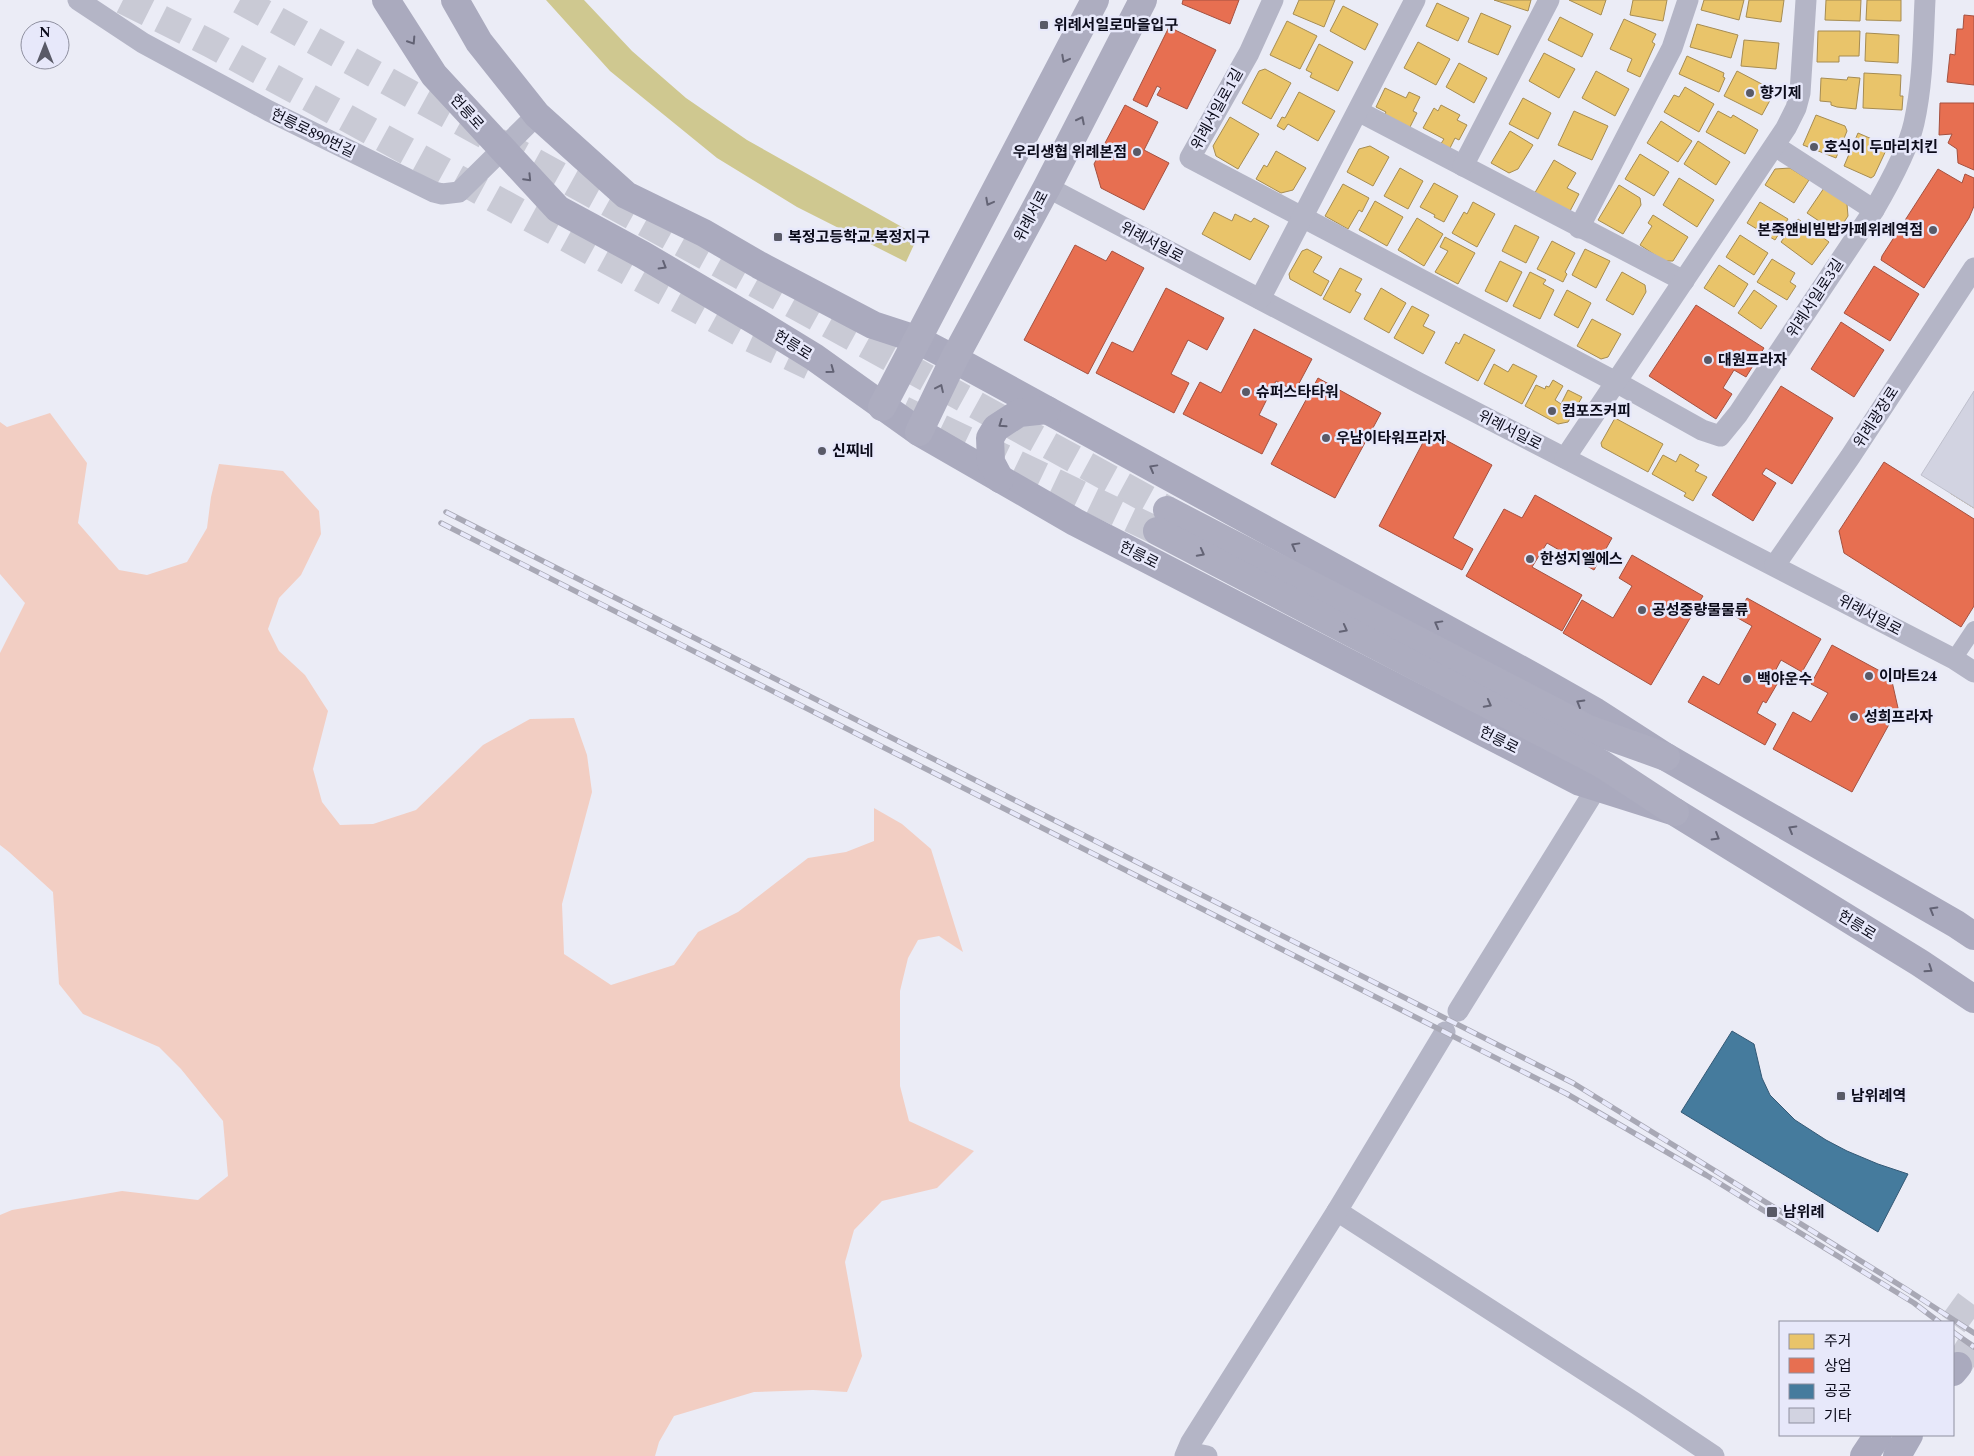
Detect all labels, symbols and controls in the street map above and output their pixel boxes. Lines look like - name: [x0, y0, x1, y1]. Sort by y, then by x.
- place label: 위례서일로마을입구: [1054, 14, 1178, 37]
- marker: 위례서일로마을입구: [1038, 19, 1050, 31]
- north arrow: [20, 20, 70, 70]
- text: N: [39, 22, 51, 43]
- one-way arrow: [406, 35, 415, 45]
- one-way arrow: [1061, 54, 1071, 63]
- street label: 위례서일로1길: [1185, 64, 1249, 154]
- place label: 향기제: [1760, 82, 1801, 105]
- marker: 향기제: [1744, 87, 1756, 99]
- street label: 헌릉로: [444, 89, 489, 135]
- street label: 헌릉로890번길: [267, 103, 359, 164]
- one-way arrow: [1075, 116, 1085, 125]
- place label: 호식이 두마리치킨: [1824, 136, 1938, 159]
- place label: 우리생협 위례본점: [1013, 141, 1127, 164]
- marker: 호식이 두마리치킨: [1808, 141, 1820, 153]
- marker: 우리생협 위례본점: [1131, 146, 1143, 158]
- one-way arrow: [522, 172, 531, 181]
- street label: 위례서로: [1008, 186, 1055, 246]
- one-way arrow: [985, 197, 995, 206]
- street label: 위례서일로: [1116, 216, 1188, 269]
- place label: 본죽앤비빔밥카페위례역점: [1757, 219, 1923, 242]
- marker: 본죽앤비빔밥카페위례역점: [1927, 224, 1939, 236]
- place label: 복정고등학교.복정지구: [788, 226, 930, 249]
- marker: 복정고등학교.복정지구: [772, 231, 784, 243]
- street label: 위례서일로3길: [1781, 254, 1850, 342]
- one-way arrow: [657, 260, 666, 270]
- street label: 헌릉로: [769, 325, 816, 366]
- place label: 대원프라자: [1718, 349, 1787, 372]
- marker: 대원프라자: [1702, 354, 1714, 366]
- one-way arrow: [825, 364, 834, 372]
- place label: 슈퍼스타타워: [1256, 381, 1339, 404]
- street label: 위례광장로: [1848, 382, 1905, 452]
- one-way arrow: [934, 384, 944, 393]
- marker: 슈퍼스타타워: [1240, 386, 1252, 398]
- place label: 컴포즈커피: [1562, 400, 1631, 423]
- street label: 위례서일로: [1474, 405, 1546, 456]
- marker: 컴포즈커피: [1546, 405, 1558, 417]
- one-way arrow: [998, 418, 1008, 427]
- place label: 우남이타워프라자: [1336, 427, 1447, 450]
- marker: 우남이타워프라자: [1320, 432, 1332, 444]
- place label: 신찌네: [832, 440, 873, 463]
- marker: 신찌네: [816, 445, 828, 457]
- one-way arrow: [1149, 464, 1158, 474]
- street label: 헌릉로: [1115, 536, 1162, 575]
- one-way arrow: [1292, 542, 1301, 552]
- one-way arrow: [1195, 547, 1204, 557]
- place label: 한성지엘에스: [1540, 548, 1623, 571]
- marker: 한성지엘에스: [1524, 553, 1536, 565]
- street label: 위례서일로: [1834, 589, 1906, 642]
- place label: 공성중량물물류: [1652, 599, 1749, 622]
- marker: 공성중량물물류: [1636, 604, 1648, 616]
- one-way arrow: [1434, 620, 1443, 630]
- one-way arrow: [1339, 623, 1348, 633]
- place label: 이마트24: [1879, 665, 1938, 688]
- place label: 백야운수: [1757, 668, 1812, 691]
- marker: 이마트24: [1863, 670, 1875, 682]
- marker: 백야운수: [1741, 673, 1753, 685]
- one-way arrow: [1483, 698, 1492, 708]
- one-way arrow: [1576, 700, 1585, 710]
- place label: 성희프라자: [1864, 706, 1933, 729]
- marker: 성희프라자: [1848, 711, 1860, 723]
- street label: 헌릉로: [1475, 721, 1522, 760]
- one-way arrow: [1789, 825, 1798, 835]
- one-way arrow: [1711, 831, 1720, 841]
- street label: 헌릉로: [1833, 905, 1880, 946]
- one-way arrow: [1929, 907, 1938, 917]
- one-way arrow: [1923, 963, 1933, 972]
- place label: 남위례역: [1851, 1085, 1906, 1108]
- marker: 남위례역: [1835, 1090, 1847, 1102]
- place label: 남위례: [1783, 1201, 1824, 1224]
- marker: 남위례: [1765, 1205, 1779, 1219]
- legend: [1779, 1321, 1954, 1436]
- text: 주거: [1824, 1330, 1852, 1353]
- text: 상업: [1824, 1355, 1852, 1378]
- text: 공공: [1824, 1380, 1852, 1403]
- text: 기타: [1824, 1405, 1852, 1428]

